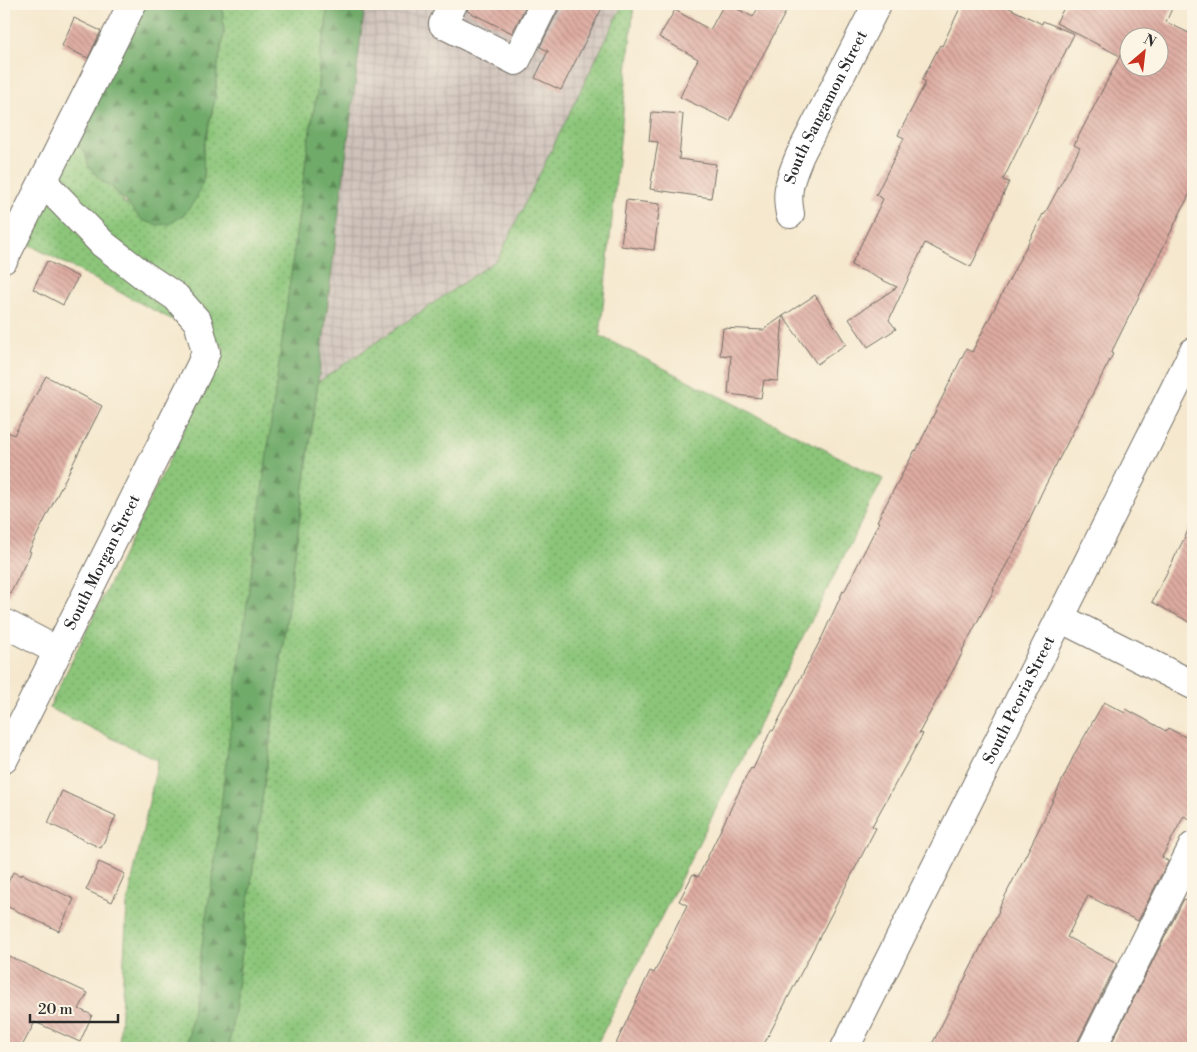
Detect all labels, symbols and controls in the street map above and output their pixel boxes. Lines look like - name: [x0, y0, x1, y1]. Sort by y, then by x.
- street label: South Sangamon Street: [780, 27, 872, 186]
- north arrow: [1120, 28, 1170, 78]
- text: N: [1141, 31, 1159, 52]
- street label: South Morgan Street: [60, 491, 145, 633]
- street label: South Peoria Street: [979, 632, 1059, 767]
- scale bar: [30, 992, 118, 1024]
- text: 20 m: [38, 1000, 73, 1019]

